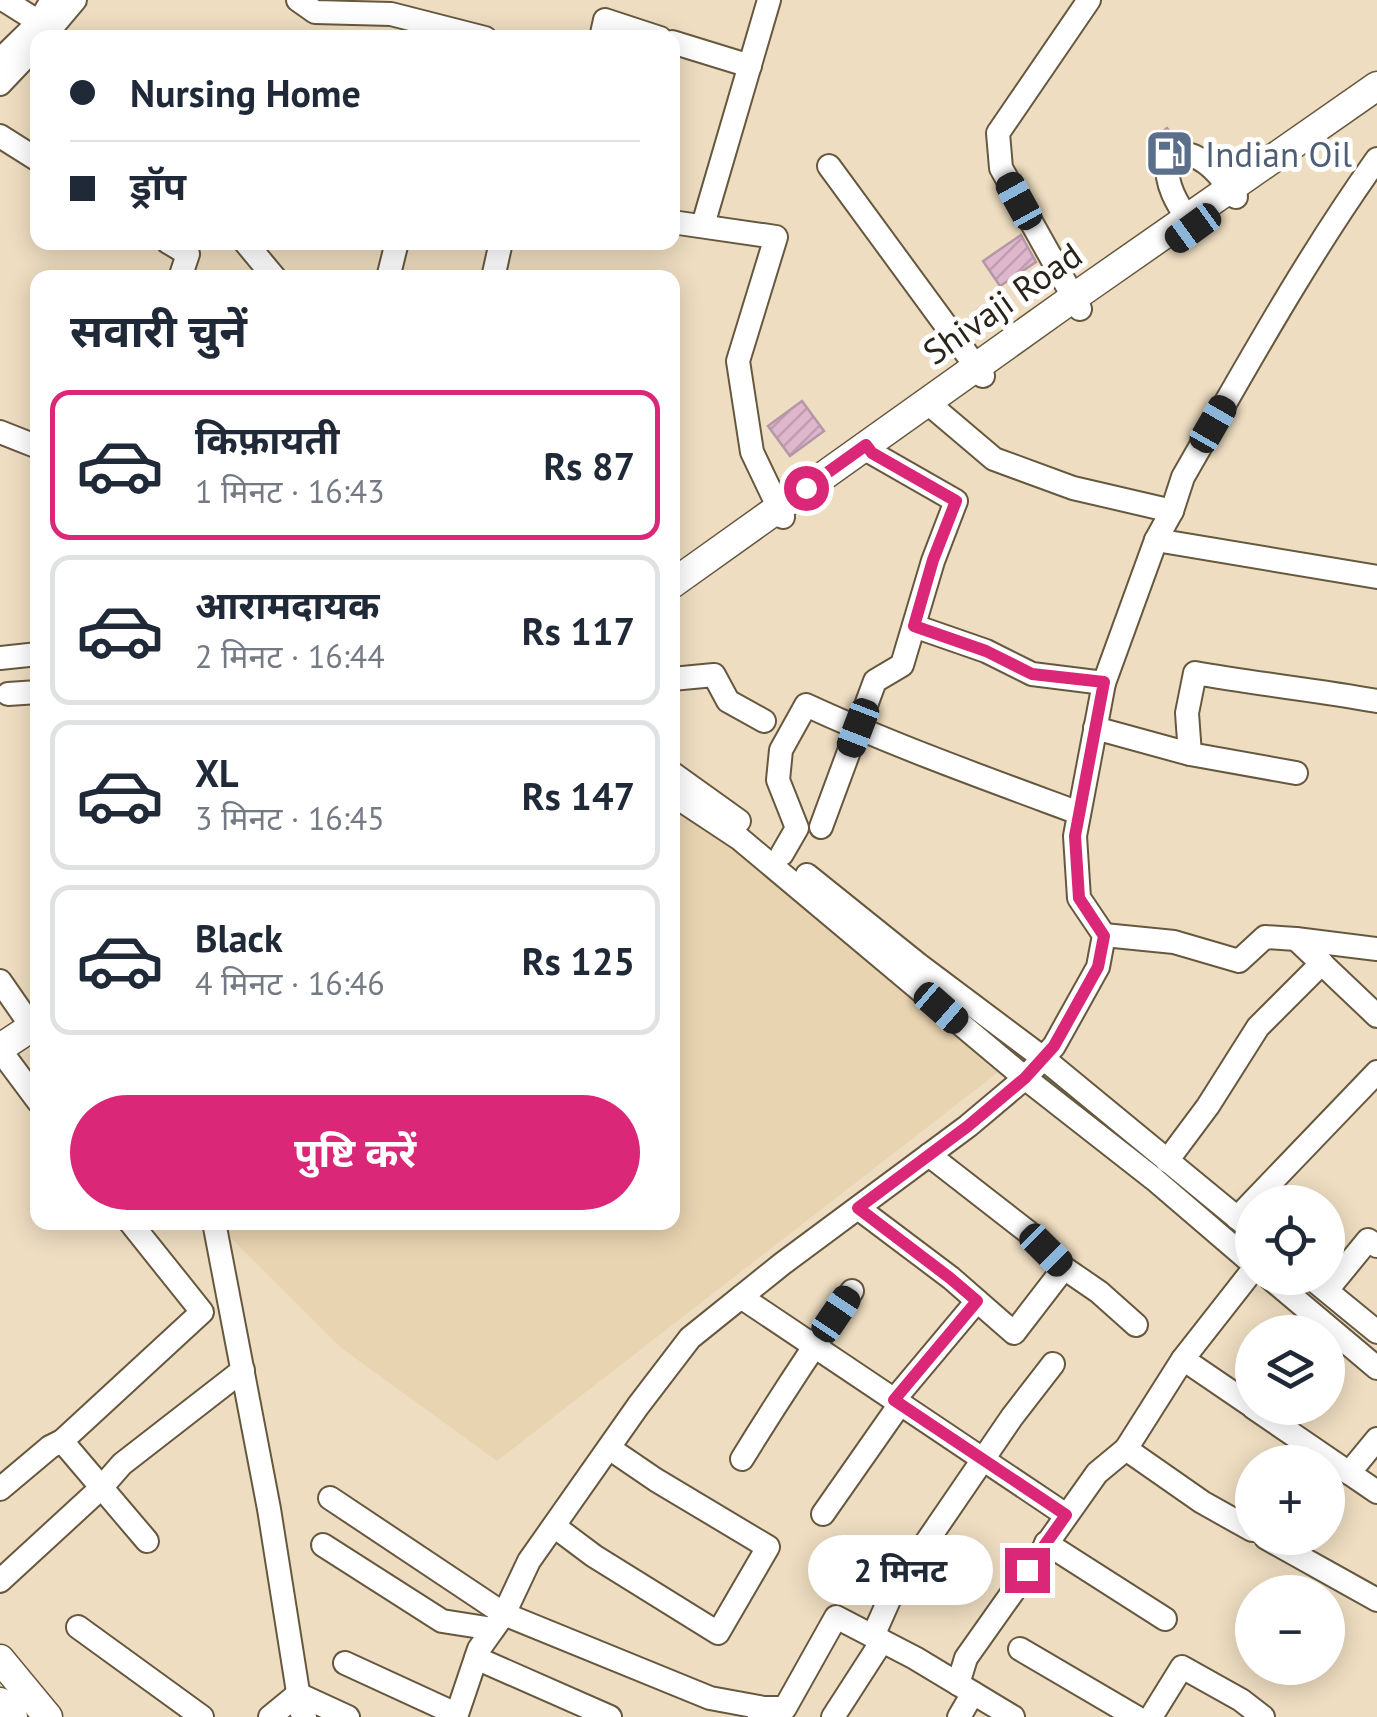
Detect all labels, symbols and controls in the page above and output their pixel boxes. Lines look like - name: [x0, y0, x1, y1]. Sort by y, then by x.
- text: Nursing Home: [130, 68, 361, 117]
- fuel station icon: Indian Oil: [1144, 128, 1196, 180]
- place label: Indian Oil: [1205, 131, 1352, 177]
- text: ड्रॉप: [130, 161, 186, 210]
- car: [991, 167, 1047, 235]
- car: [1160, 198, 1226, 258]
- street label: Shivaji Road: [914, 232, 1090, 374]
- text: सवारी चुनें: [70, 301, 247, 359]
- car: [1185, 391, 1241, 457]
- text: किफ़ायती: [195, 415, 339, 464]
- icon: car: [75, 420, 165, 510]
- text: Rs 87: [543, 441, 635, 490]
- route start: [784, 466, 829, 511]
- text: 1 मिनट · 16:43: [195, 470, 385, 512]
- text: आरामदायक: [195, 580, 379, 629]
- icon: car: [75, 585, 165, 675]
- text: Rs 117: [522, 606, 635, 655]
- text: 2 मिनट · 16:44: [195, 635, 385, 677]
- car: [833, 695, 883, 761]
- text: XL: [195, 748, 239, 797]
- icon: car: [75, 750, 165, 840]
- text: Rs 147: [522, 771, 635, 820]
- text: 3 मिनट · 16:45: [195, 797, 385, 839]
- text: Black: [195, 913, 283, 962]
- icon: car: [75, 915, 165, 1005]
- text: Rs 125: [522, 936, 635, 985]
- text: 4 मिनट · 16:46: [195, 962, 385, 1004]
- car: [909, 977, 973, 1039]
- button: पुष्टि करें: [70, 1095, 640, 1210]
- map controls: [1235, 1185, 1345, 1685]
- button: locate: [1235, 1185, 1345, 1295]
- car: [1014, 1218, 1078, 1282]
- car: [807, 1281, 865, 1347]
- button: layers: [1235, 1315, 1345, 1425]
- button: +: [1235, 1445, 1345, 1555]
- callout: 2 मिनट: [807, 1535, 992, 1605]
- route end: [1005, 1548, 1050, 1593]
- text: 2 मिनट: [854, 1549, 947, 1591]
- button: −: [1235, 1575, 1345, 1685]

